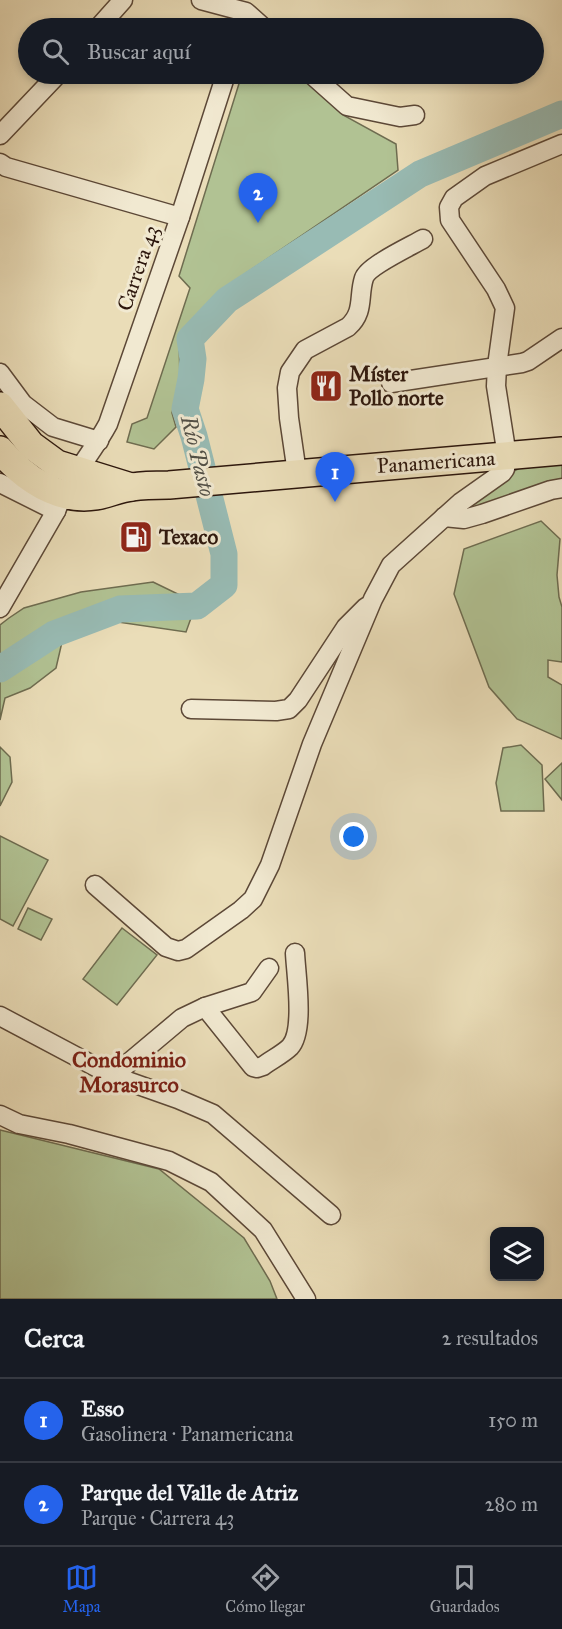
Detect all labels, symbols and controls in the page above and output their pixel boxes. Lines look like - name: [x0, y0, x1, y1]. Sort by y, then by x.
- search box: [18, 18, 544, 84]
- icon: search: [39, 35, 72, 68]
- text: Buscar aquí: [87, 38, 190, 65]
- pin: 2: [238, 174, 278, 223]
- street label: Carrera 43: [111, 222, 165, 314]
- place label: Míster Pollo norte: [349, 361, 444, 411]
- restaurant icon: Míster Pollo norte: [308, 368, 344, 404]
- water label: Río Pasto: [175, 412, 221, 499]
- street label: Panamericana: [376, 445, 496, 479]
- pin: 1: [316, 452, 354, 502]
- fuel station icon: Texaco: [118, 519, 154, 555]
- place label: Texaco: [158, 524, 218, 550]
- your location: [339, 822, 368, 851]
- district label: Condominio Morasurco: [72, 1046, 186, 1098]
- map controls: [490, 1227, 544, 1281]
- button: layers: [490, 1227, 544, 1281]
- text: Cerca: [24, 1322, 84, 1354]
- text: 2 resultados: [442, 1326, 538, 1350]
- text: Esso: [81, 1395, 124, 1422]
- text: 1: [40, 1408, 47, 1432]
- text: 150 m: [488, 1408, 538, 1432]
- text: Gasolinera · Panamericana: [81, 1422, 293, 1446]
- text: Parque del Valle de Atriz: [81, 1479, 298, 1506]
- text: 2: [39, 1492, 48, 1516]
- text: 280 m: [485, 1492, 538, 1516]
- text: Parque · Carrera 43: [81, 1506, 234, 1530]
- tab: Mapa: [62, 1561, 100, 1616]
- tab: Cómo llegar: [225, 1561, 305, 1616]
- tab: Guardados: [430, 1561, 500, 1616]

